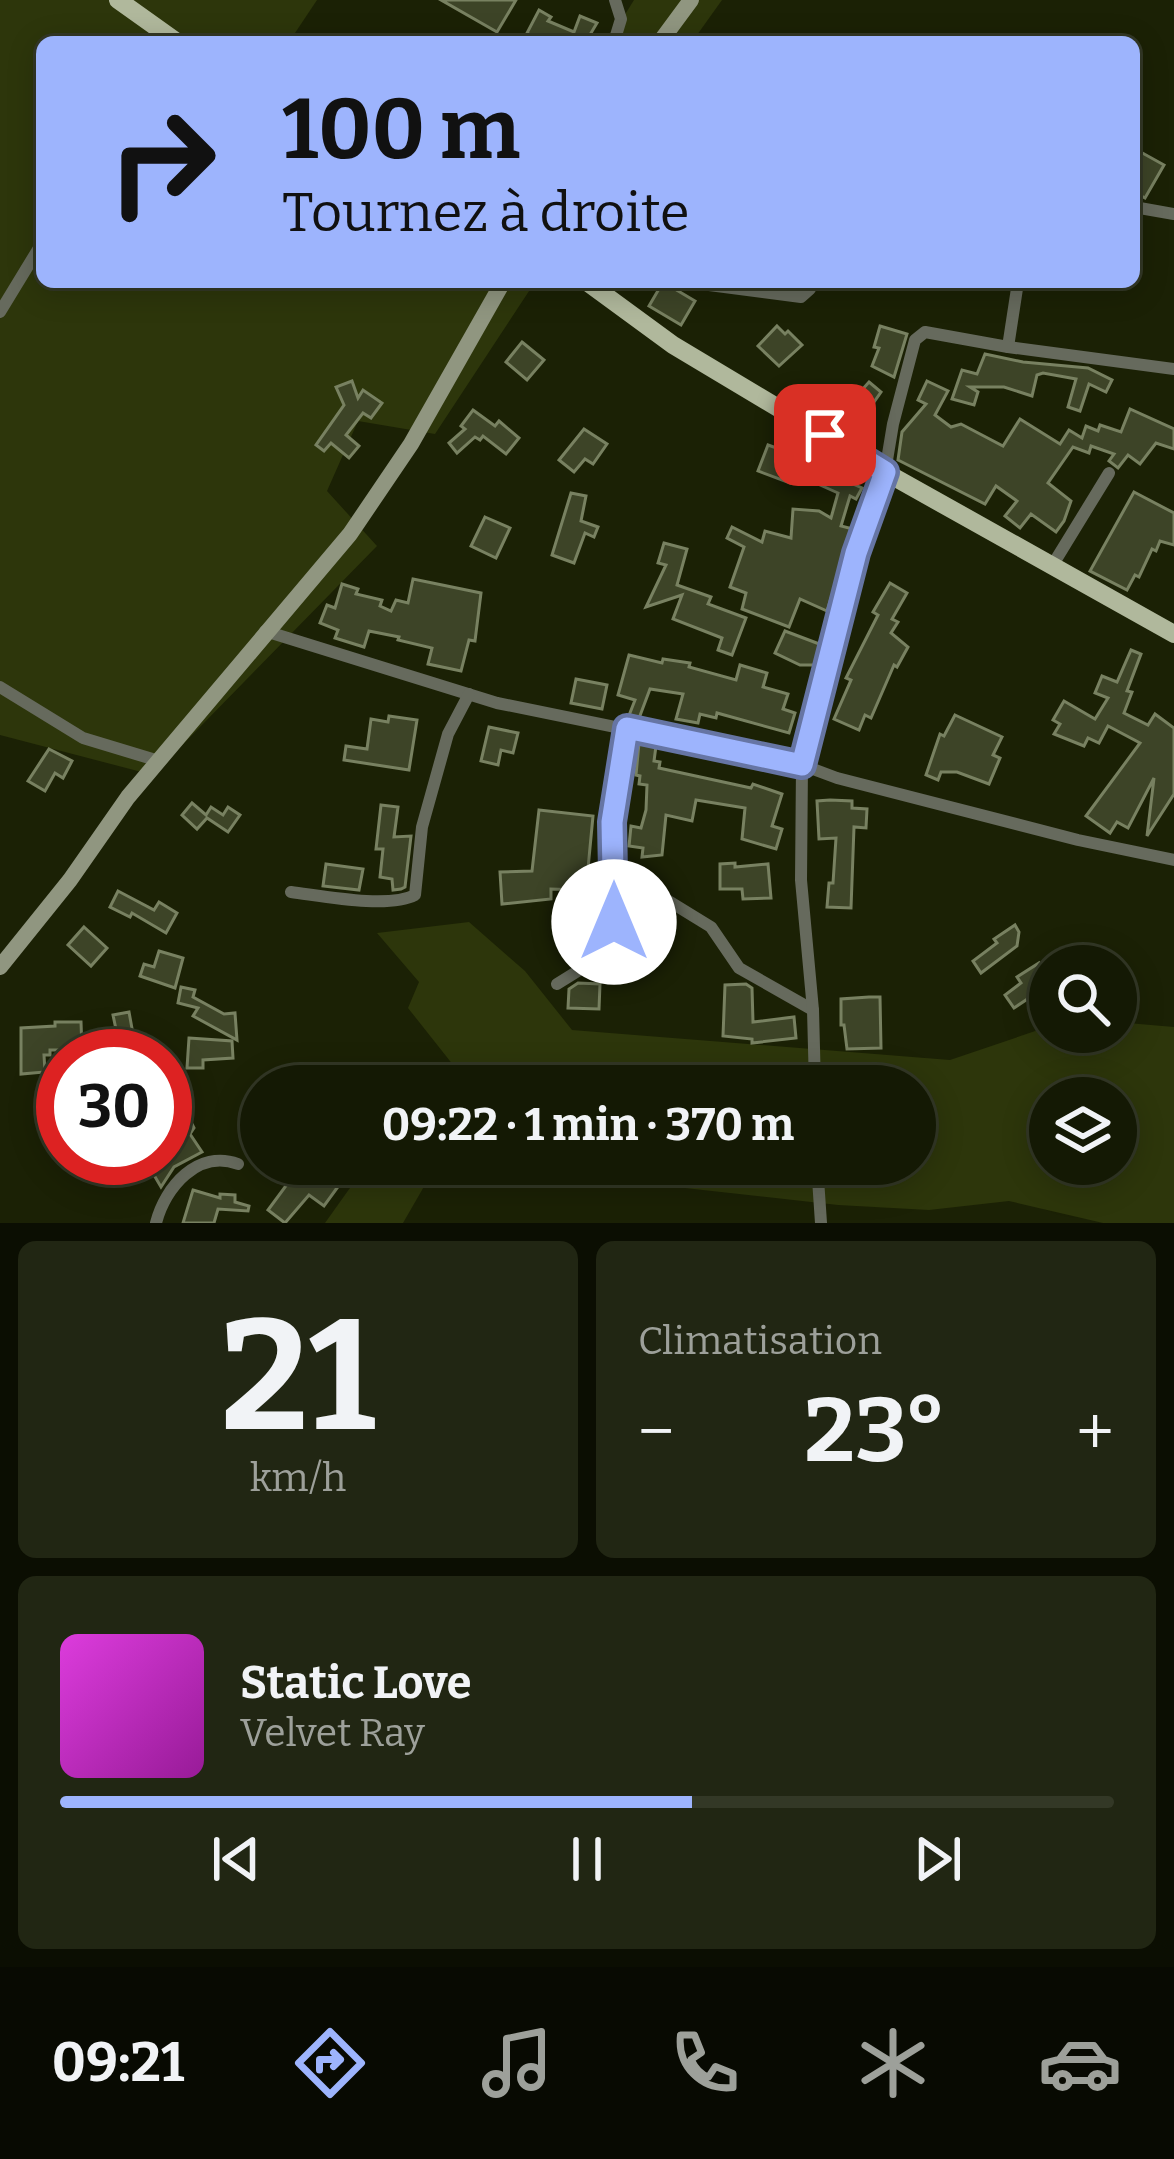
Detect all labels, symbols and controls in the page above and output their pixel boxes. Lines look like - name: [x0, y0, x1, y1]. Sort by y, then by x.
- text: 100 m: [282, 79, 520, 180]
- icon: right: [84, 84, 240, 240]
- text: Tournez à droite: [282, 181, 690, 245]
- pin: [774, 384, 876, 486]
- icon: arrive: [792, 402, 858, 468]
- position arrow: [551, 859, 677, 985]
- map controls: [1029, 945, 1137, 1185]
- button: search: [1029, 945, 1137, 1053]
- speed limit sign: 30: [36, 1029, 192, 1185]
- button: layers: [1029, 1077, 1137, 1185]
- text: 09:22 · 1 min · 370 m: [382, 1098, 794, 1152]
- text: 21: [220, 1283, 376, 1470]
- text: Climatisation: [638, 1318, 882, 1364]
- text: 23°: [804, 1377, 946, 1485]
- text: −: [638, 1392, 674, 1471]
- text: +: [1076, 1392, 1114, 1471]
- text: km/h: [250, 1455, 346, 1501]
- text: Static Love: [240, 1656, 472, 1710]
- text: Velvet Ray: [240, 1710, 425, 1756]
- icon: previous: [203, 1826, 269, 1892]
- icon: pause: [554, 1826, 620, 1892]
- icon: next: [905, 1826, 971, 1892]
- icon: directions: [288, 2021, 372, 2105]
- icon: music: [475, 2021, 559, 2105]
- icon: phone: [663, 2021, 747, 2105]
- icon: climate: [851, 2021, 935, 2105]
- icon: car: [1038, 2021, 1122, 2105]
- text: 09:21: [52, 2031, 184, 2095]

